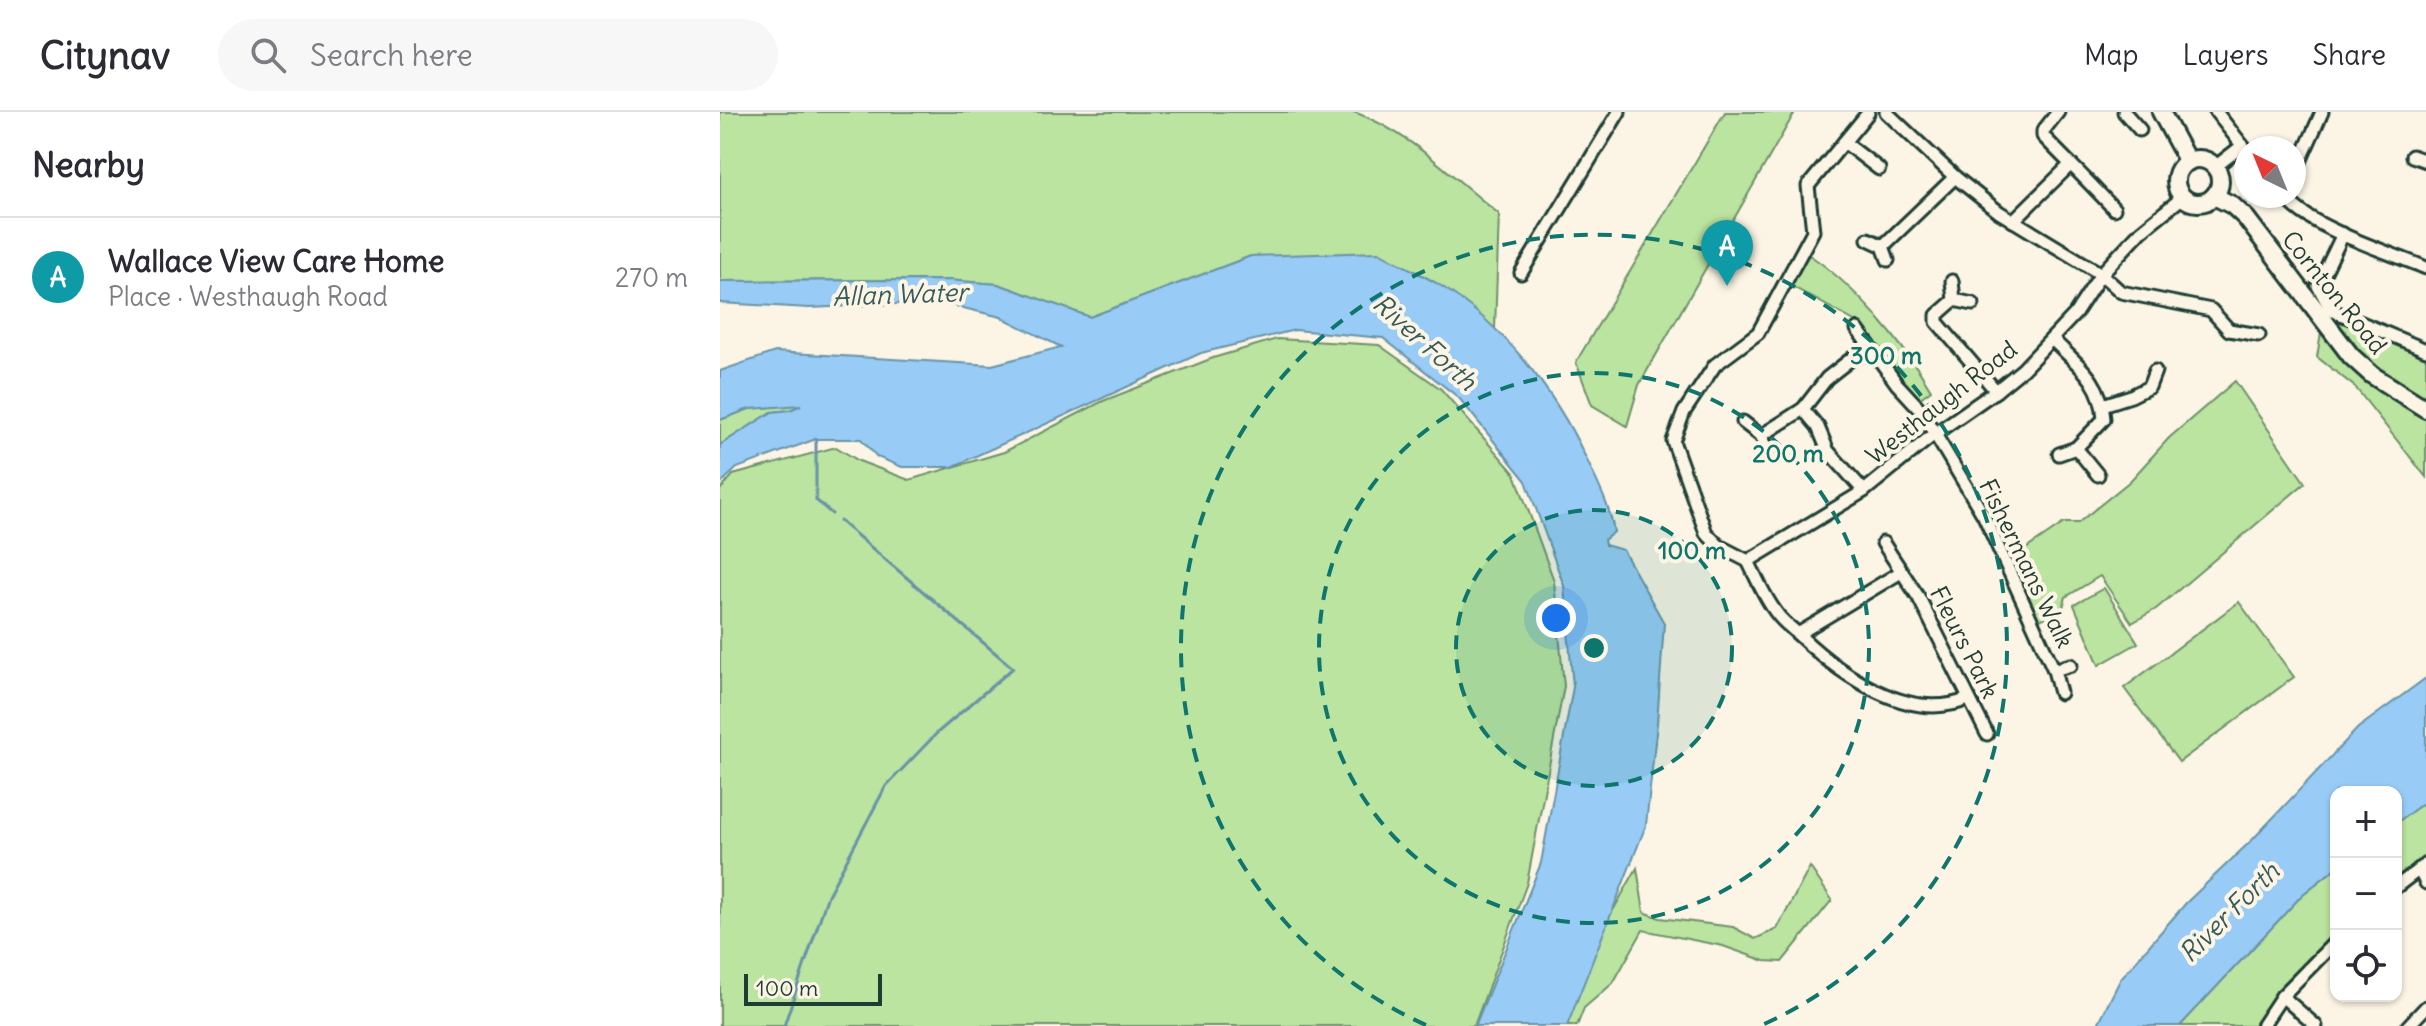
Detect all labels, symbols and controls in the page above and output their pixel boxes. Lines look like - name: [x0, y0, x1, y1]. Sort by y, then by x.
- search box: [218, 19, 778, 91]
- text: Citynav: [40, 32, 170, 79]
- icon: search: [246, 33, 290, 77]
- text: Search here: [310, 36, 473, 74]
- text: Map: [2084, 37, 2139, 73]
- text: Layers: [2183, 37, 2269, 73]
- text: Share: [2313, 37, 2386, 73]
- north arrow: [2234, 136, 2306, 208]
- text: Nearby: [32, 143, 145, 186]
- pin: A: [1701, 220, 1753, 286]
- street label: Cornton Road: [2276, 224, 2394, 360]
- text: Wallace View Care Home: [108, 242, 444, 280]
- text: A: [50, 261, 66, 294]
- text: 270 m: [615, 261, 688, 294]
- water label: Allan Water: [832, 275, 971, 313]
- text: Place · Westhaugh Road: [108, 280, 388, 313]
- water label: River Forth: [1366, 287, 1484, 398]
- street label: Westhaugh Road: [1859, 334, 2023, 470]
- text: 300 m: [1850, 340, 1922, 370]
- text: 200 m: [1752, 438, 1824, 468]
- street label: Fishermans Walk: [1973, 474, 2081, 652]
- text: 100 m: [1658, 535, 1726, 565]
- street label: Fleurs Park: [1924, 581, 2006, 703]
- your location: [1536, 598, 1576, 638]
- centre of rings: [1580, 634, 1608, 662]
- map controls: [2330, 786, 2402, 1002]
- button: +: [2330, 786, 2402, 858]
- water label: River Forth: [2172, 854, 2287, 969]
- button: −: [2330, 858, 2402, 930]
- button: locate: [2330, 930, 2402, 1002]
- scale bar: [744, 970, 882, 1006]
- text: 100 m: [756, 974, 818, 1002]

